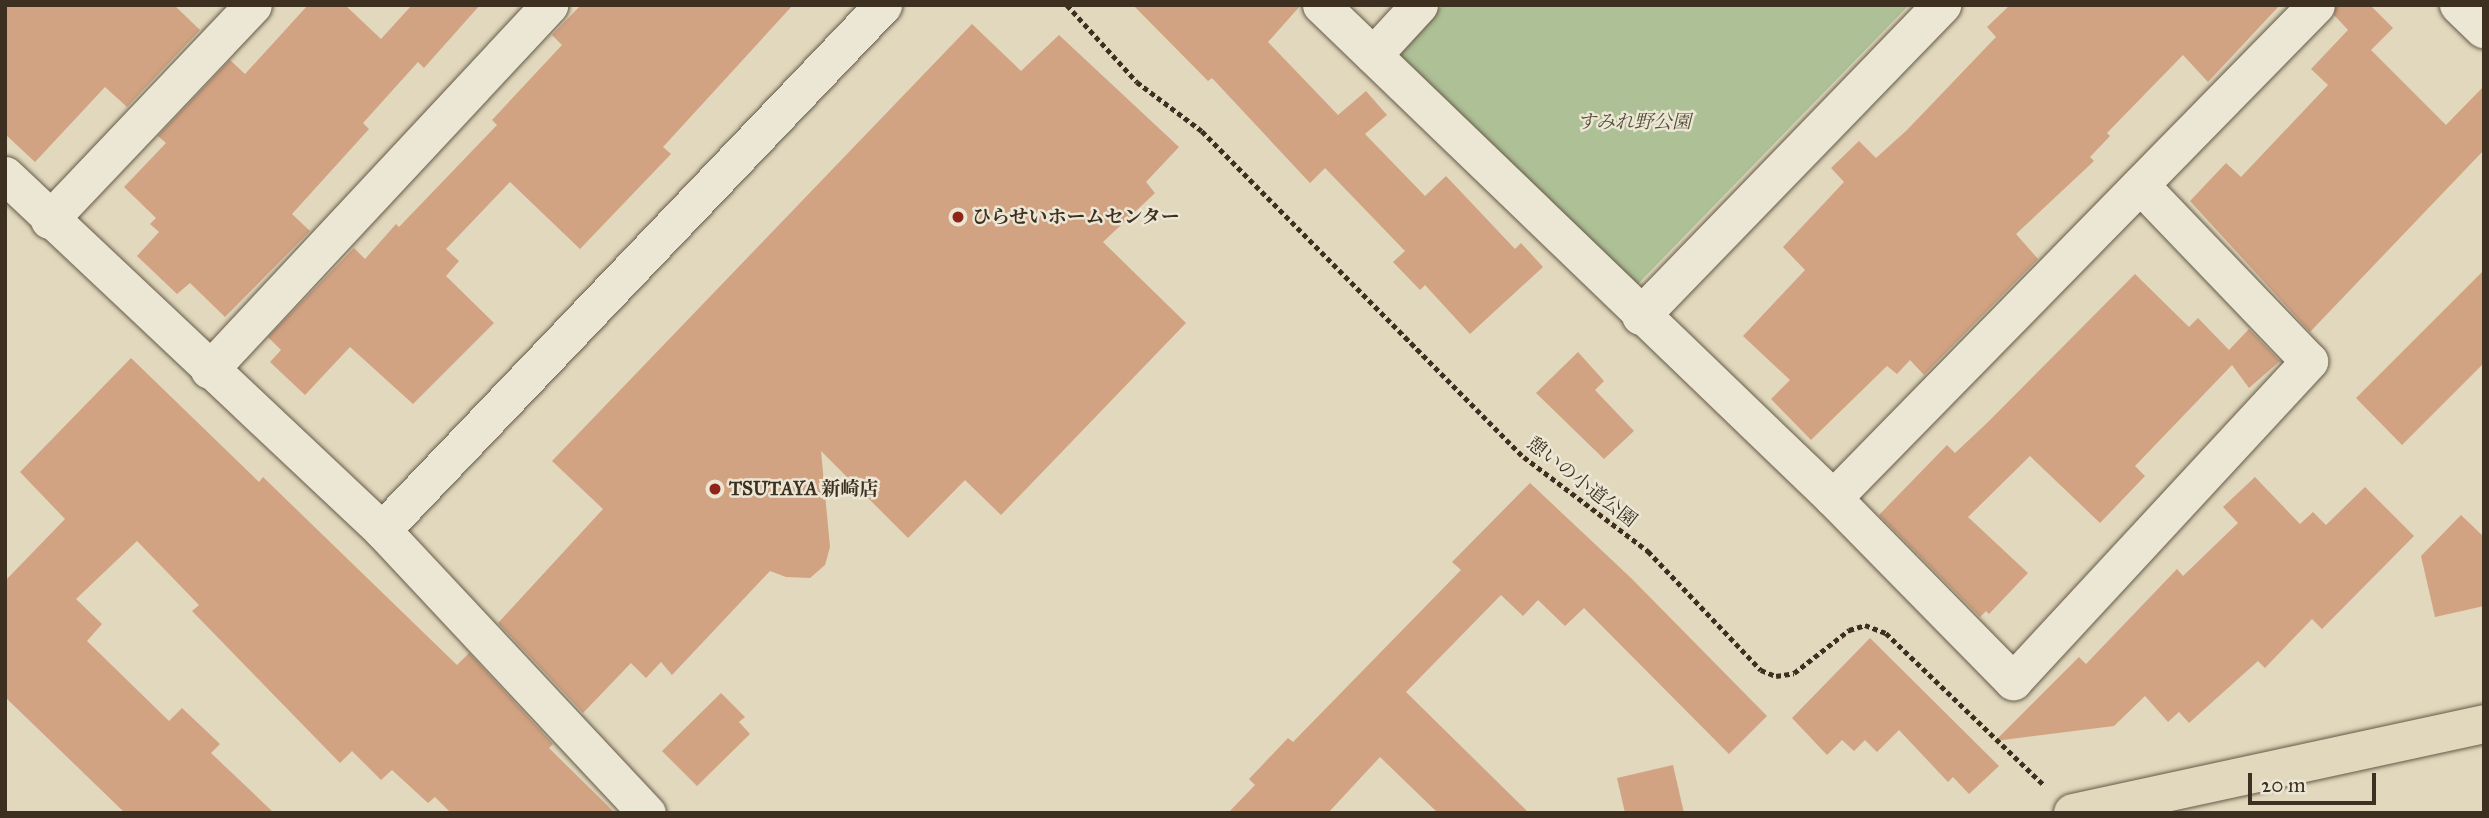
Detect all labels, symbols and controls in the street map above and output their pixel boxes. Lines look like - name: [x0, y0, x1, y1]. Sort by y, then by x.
- park label: すみれ野公園: [1577, 111, 1691, 133]
- place label: ひらせいホームセンター: [972, 206, 1181, 228]
- marker: ひらせいホームセンター: [950, 209, 966, 225]
- street label: 憩いの小道公園: [1523, 432, 1641, 532]
- place label: TSUTAYA 新崎店: [729, 478, 879, 500]
- marker: TSUTAYA 新崎店: [707, 481, 723, 497]
- scale bar: [2251, 758, 2379, 802]
- text: 20 m: [2261, 772, 2306, 798]

